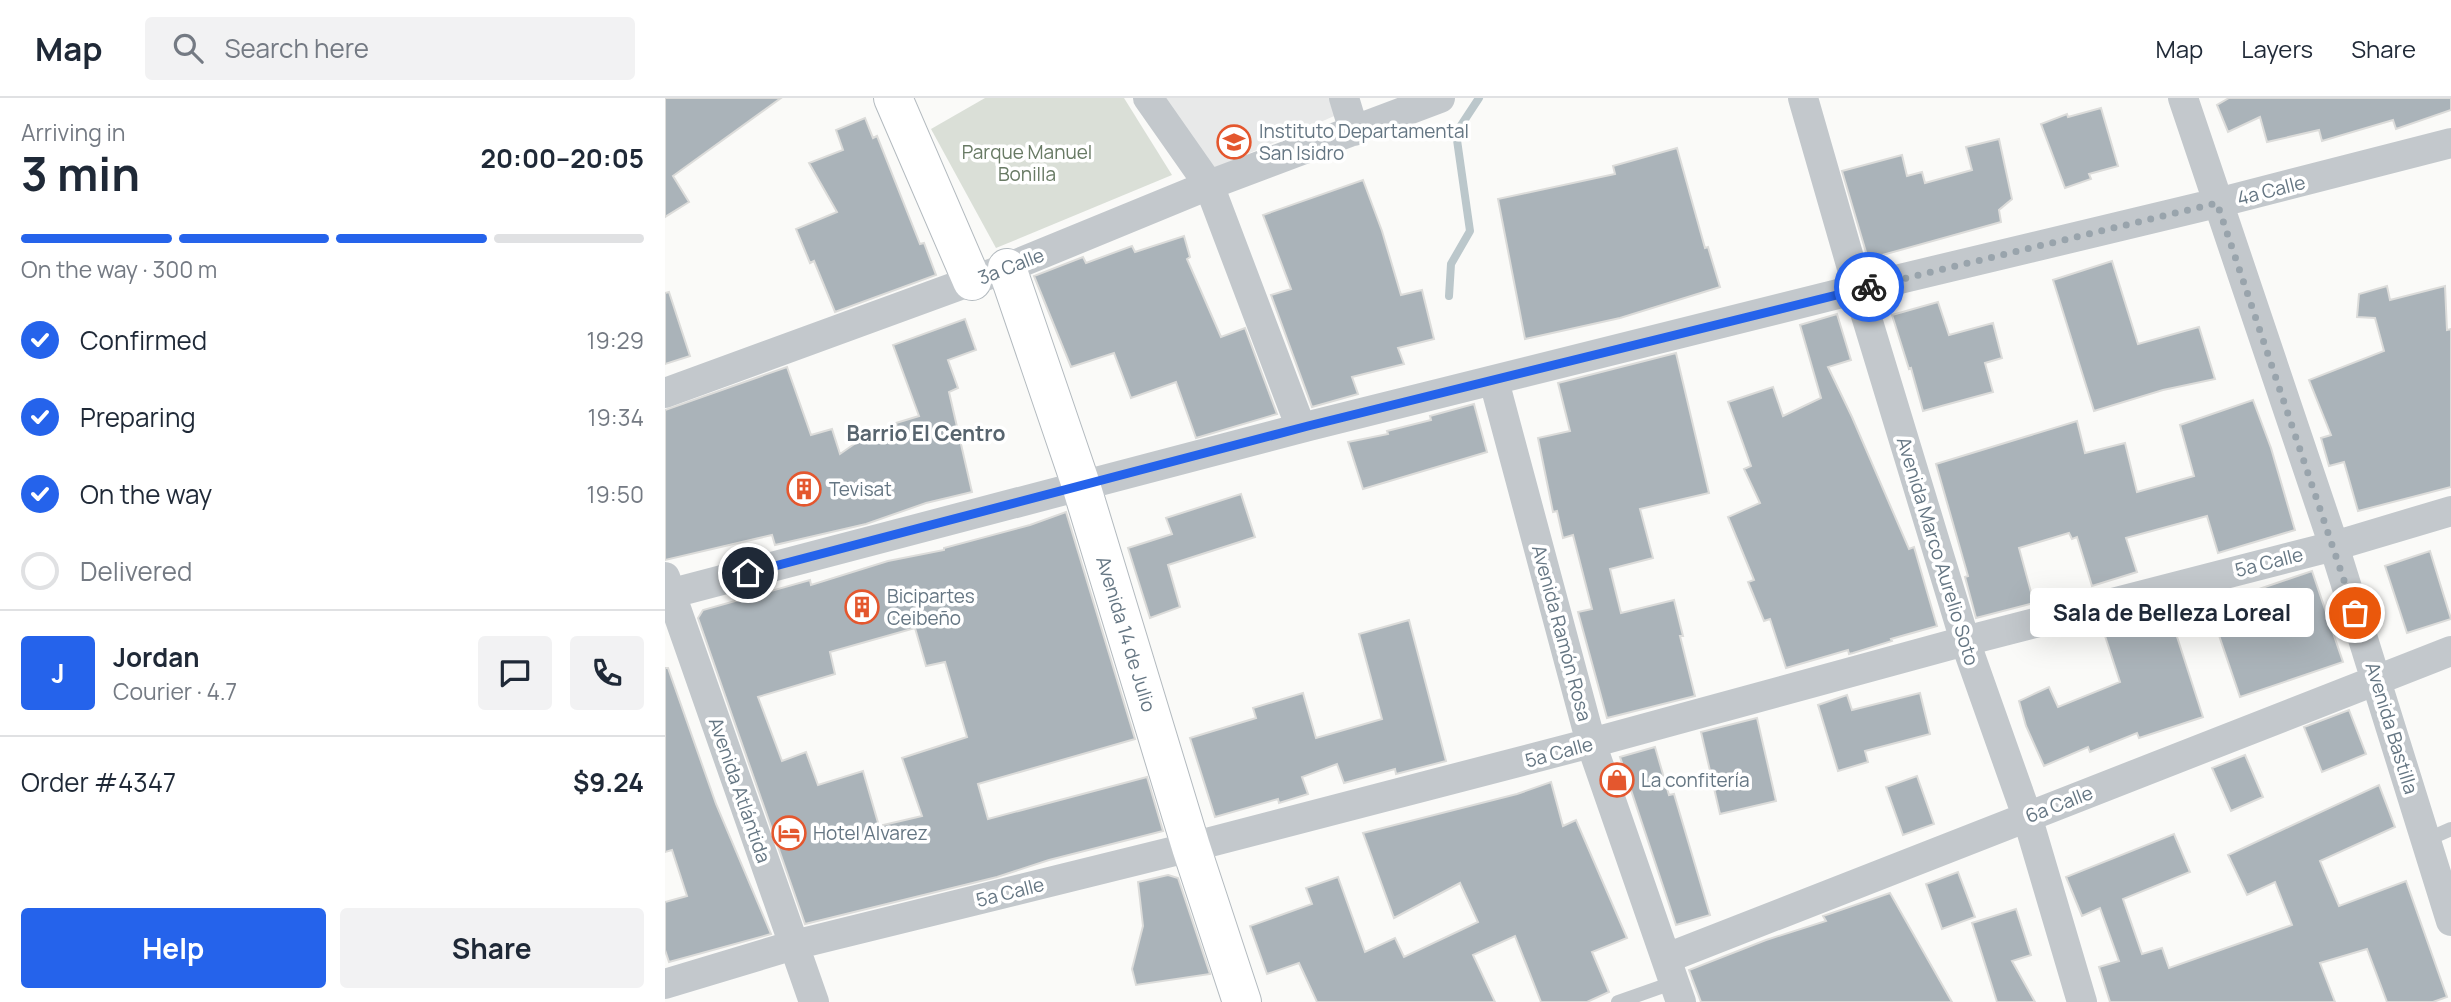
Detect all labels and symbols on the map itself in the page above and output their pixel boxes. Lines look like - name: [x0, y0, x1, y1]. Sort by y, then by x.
- place label: Instituto Departamental San Isidro: [1259, 118, 1469, 166]
- school or university icon: Instituto Departamental San Isidro: [1215, 123, 1253, 161]
- park label: Parque Manuel Bonilla: [962, 139, 1092, 187]
- street label: 4a Calle: [2234, 169, 2308, 211]
- street label: 3a Calle: [974, 241, 1048, 291]
- courier: [1834, 252, 1904, 322]
- district label: Barrio El Centro: [847, 419, 1005, 447]
- street label: Avenida Marco Aurelio Soto: [1891, 434, 1985, 668]
- building icon: Tevisat: [785, 470, 823, 508]
- place label: Tevisat: [829, 476, 892, 502]
- street label: 5a Calle: [2232, 541, 2306, 583]
- street label: Avenida Ramón Rosa: [1526, 542, 1598, 724]
- pin: [718, 543, 778, 603]
- street label: Avenida 14 de Julio: [1090, 553, 1162, 715]
- place label: Bicipartes Ceibeño: [887, 583, 975, 631]
- pin: [2325, 583, 2385, 643]
- building icon: Bicipartes Ceibeño: [843, 588, 881, 626]
- callout: Sala de Belleza Loreal: [2029, 588, 2313, 638]
- street label: Avenida Bastilla: [2360, 659, 2424, 797]
- street label: Avenida Atlántida: [703, 714, 777, 866]
- street label: 5a Calle: [1522, 730, 1596, 774]
- shop icon: La confitería: [1598, 761, 1636, 799]
- place label: La confitería: [1641, 767, 1749, 793]
- street label: 6a Calle: [2022, 779, 2096, 829]
- hotel icon: Hotel Alvarez: [770, 814, 808, 852]
- place label: Hotel Alvarez: [813, 820, 928, 846]
- street label: 5a Calle: [973, 871, 1047, 913]

